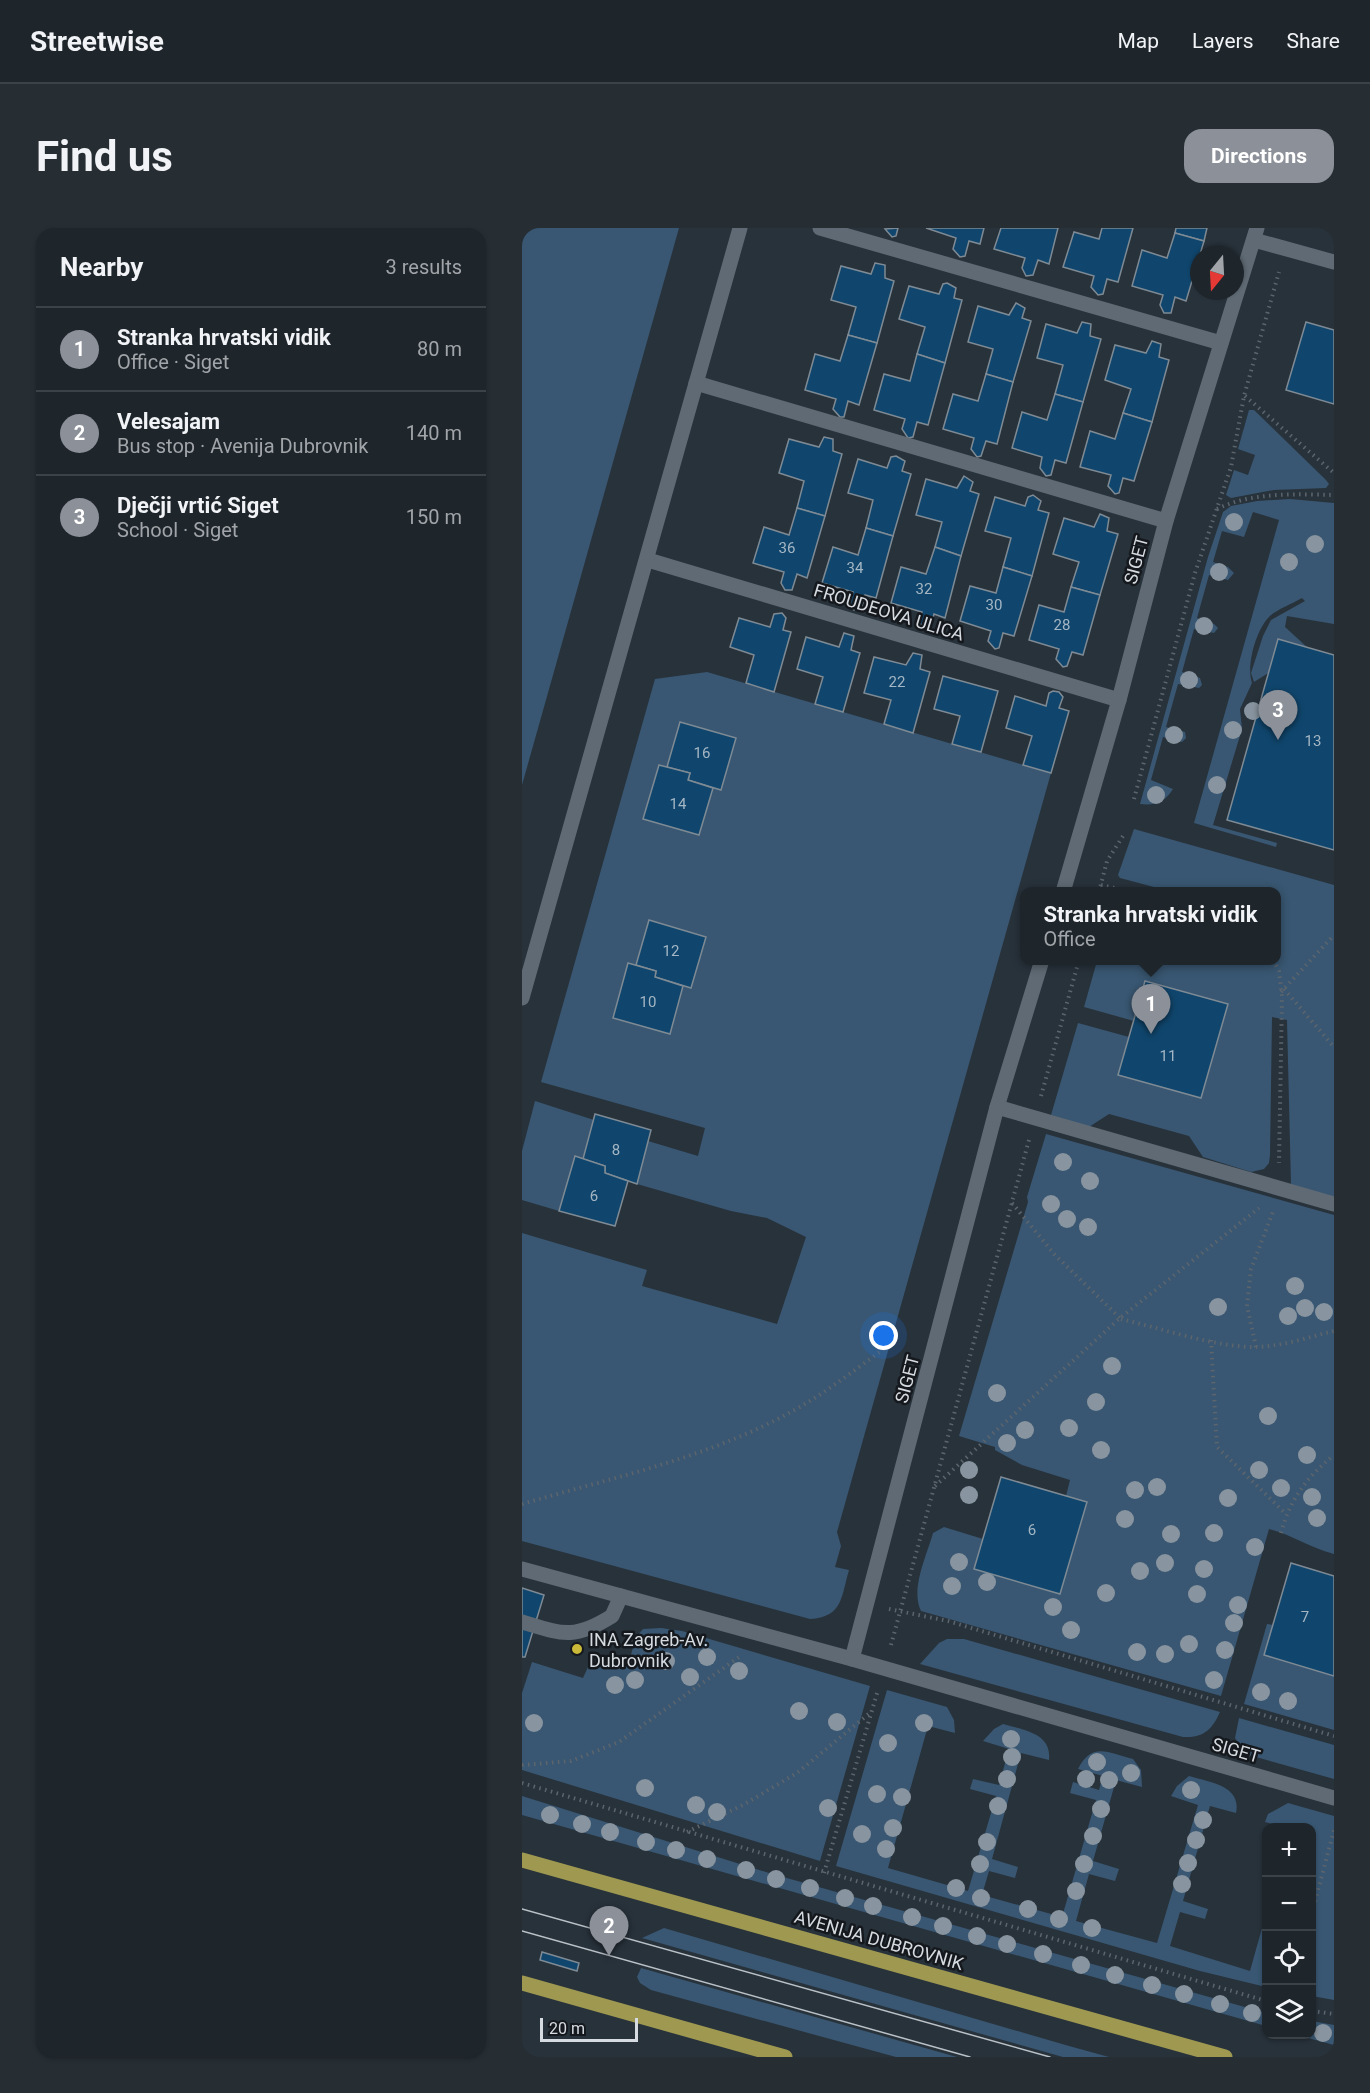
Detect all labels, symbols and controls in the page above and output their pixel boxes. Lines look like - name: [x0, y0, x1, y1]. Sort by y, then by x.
- text: Streetwise: [30, 25, 164, 58]
- text: Map: [1117, 29, 1159, 53]
- text: Layers: [1192, 29, 1253, 53]
- text: Share: [1286, 29, 1340, 53]
- button: Directions: [1184, 129, 1334, 183]
- text: Find us: [36, 132, 173, 181]
- north arrow: [1190, 246, 1244, 300]
- text: Nearby: [60, 252, 143, 282]
- text: 3 results: [386, 255, 462, 279]
- text: Stranka hrvatski vidik: [117, 325, 331, 350]
- text: 1: [74, 337, 85, 361]
- text: 80 m: [417, 337, 462, 361]
- text: Office · Siget: [117, 350, 229, 374]
- text: Velesajam: [117, 409, 220, 434]
- text: 2: [74, 421, 85, 445]
- text: 140 m: [406, 421, 462, 445]
- text: Bus stop · Avenija Dubrovnik: [117, 434, 368, 458]
- text: Dječji vrtić Siget: [117, 493, 279, 518]
- text: 3: [74, 505, 85, 529]
- text: 150 m: [406, 505, 462, 529]
- text: School · Siget: [117, 518, 238, 542]
- street label: SIGET: [1120, 533, 1153, 586]
- house number: 36: [779, 539, 795, 557]
- house number: 34: [847, 559, 864, 577]
- street label: FROUDEOVA ULICA: [811, 579, 967, 645]
- house number: 32: [916, 580, 932, 598]
- house number: 30: [986, 596, 1002, 614]
- house number: 28: [1054, 616, 1070, 634]
- house number: 22: [889, 673, 905, 691]
- pin: 3: [1258, 690, 1298, 740]
- house number: 13: [1305, 732, 1321, 750]
- house number: 16: [694, 744, 710, 762]
- house number: 14: [670, 795, 687, 813]
- popup: [1020, 887, 1281, 965]
- text: Stranka hrvatski vidik: [1044, 902, 1257, 927]
- text: Office: [1044, 927, 1095, 951]
- house number: 12: [663, 942, 679, 960]
- pin: 1: [1132, 984, 1170, 1034]
- house number: 10: [640, 993, 656, 1011]
- house number: 11: [1160, 1047, 1176, 1065]
- house number: 8: [612, 1141, 620, 1159]
- house number: 6: [590, 1187, 598, 1205]
- your location: [869, 1321, 898, 1350]
- street label: SIGET: [891, 1352, 924, 1405]
- house number: 6: [1028, 1521, 1036, 1539]
- house number: 7: [1301, 1608, 1309, 1626]
- place label: INA Zagreb-Av. Dubrovnik: [589, 1629, 708, 1671]
- marker: INA Zagreb-Av. Dubrovnik: [570, 1642, 584, 1656]
- street label: SIGET: [1210, 1733, 1263, 1767]
- map controls: [1262, 1823, 1316, 2039]
- button: +: [1262, 1823, 1316, 1877]
- button: −: [1262, 1877, 1316, 1931]
- pin: 2: [590, 1906, 628, 1956]
- street label: AVENIJA DUBROVNIK: [792, 1906, 967, 1974]
- button: locate: [1262, 1931, 1316, 1985]
- button: layers: [1262, 1985, 1316, 2039]
- scale bar: [540, 2015, 638, 2042]
- text: 20 m: [549, 2019, 585, 2038]

